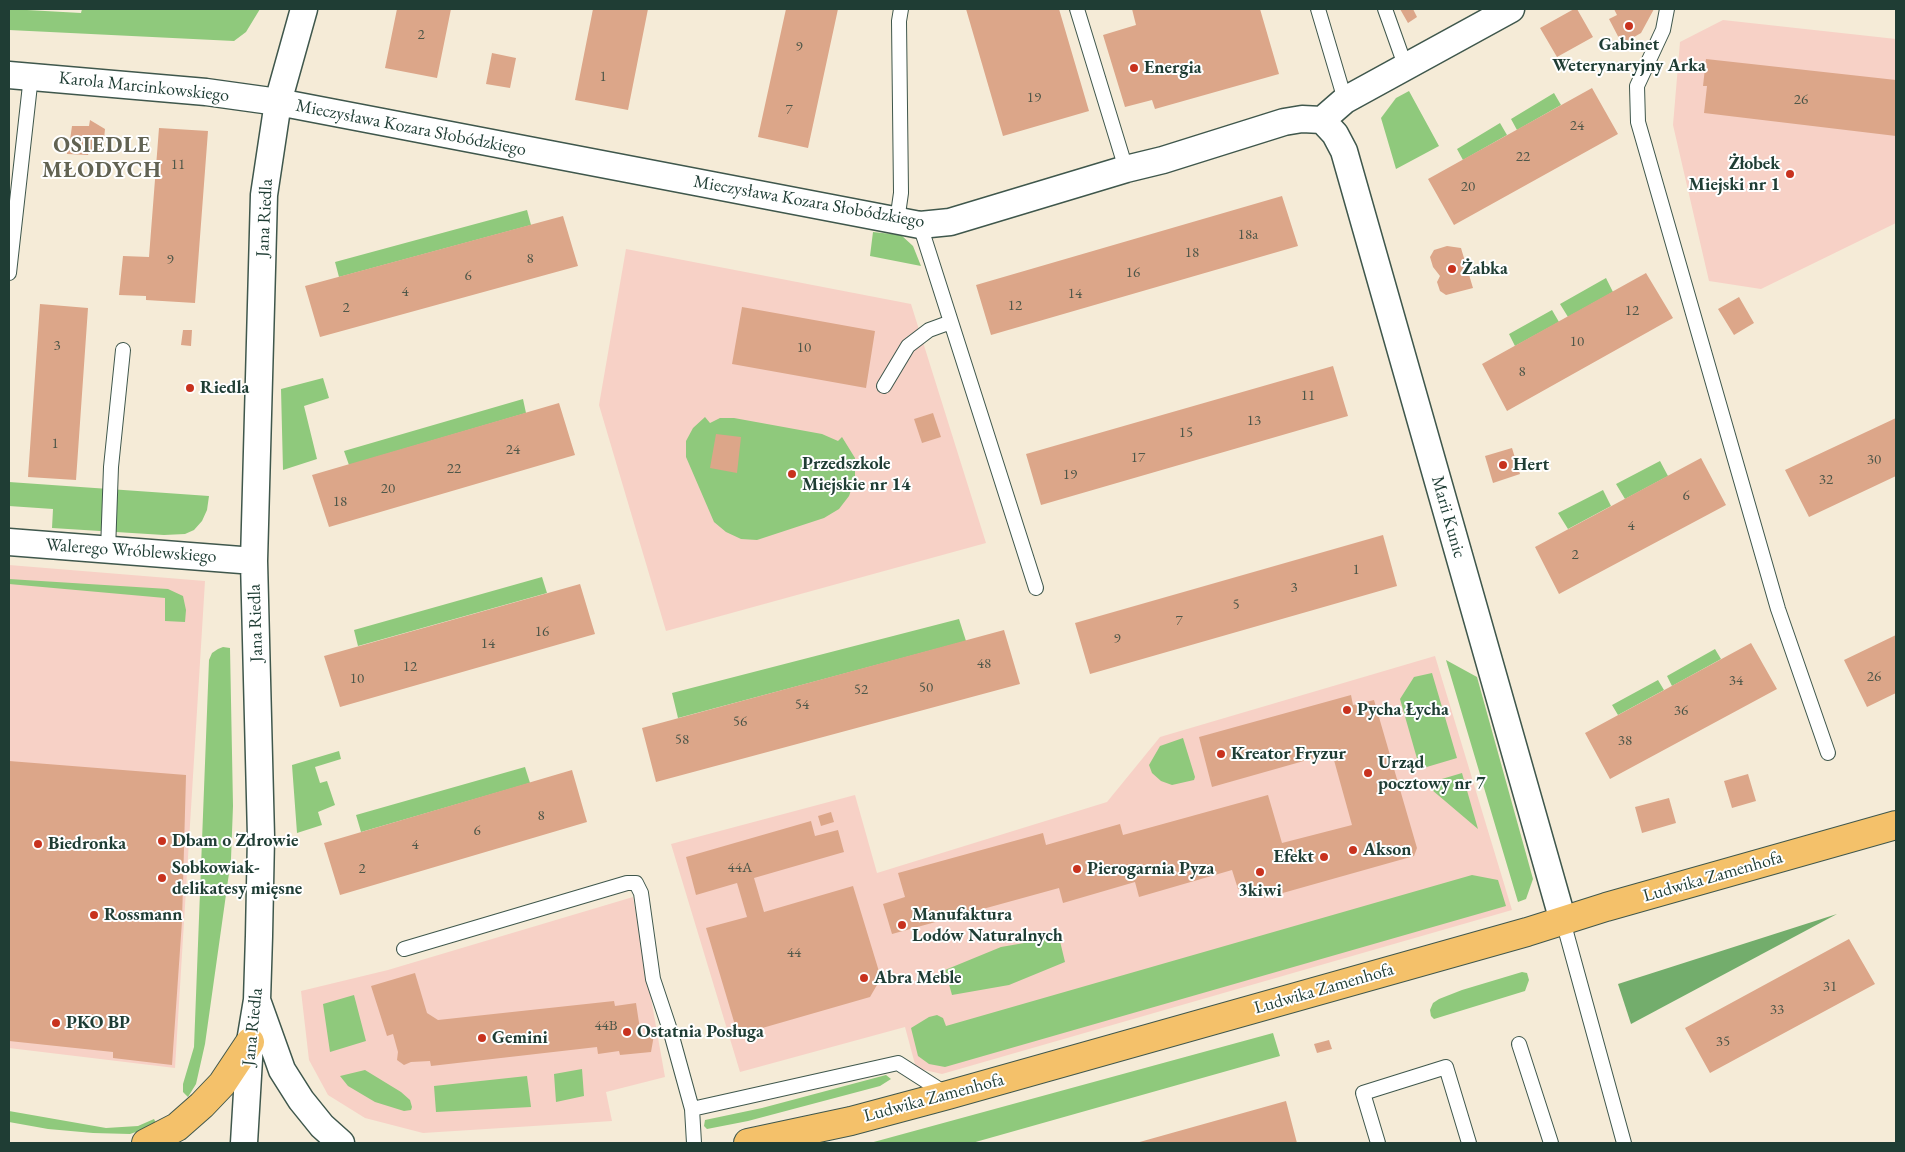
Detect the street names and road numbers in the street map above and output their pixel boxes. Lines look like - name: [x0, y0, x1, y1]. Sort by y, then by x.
- street label: Karola Marcinkowskiego: [58, 67, 230, 107]
- street label: Mieczysława Kozara Słobódzkiego: [294, 95, 528, 161]
- street label: Mieczysława Kozara Słobódzkiego: [692, 171, 926, 233]
- street label: Jana Riedla: [252, 178, 278, 258]
- street label: Marii Kunic: [1426, 473, 1470, 561]
- street label: Walerego Wróblewskiego: [45, 534, 217, 568]
- street label: Jana Riedla: [244, 584, 268, 662]
- street label: Ludwika Zamenhofa: [1641, 847, 1785, 907]
- street label: Ludwika Zamenhofa: [1252, 959, 1396, 1019]
- street label: Jana Riedla: [238, 987, 268, 1067]
- street label: Ludwika Zamenhofa: [862, 1069, 1006, 1127]

